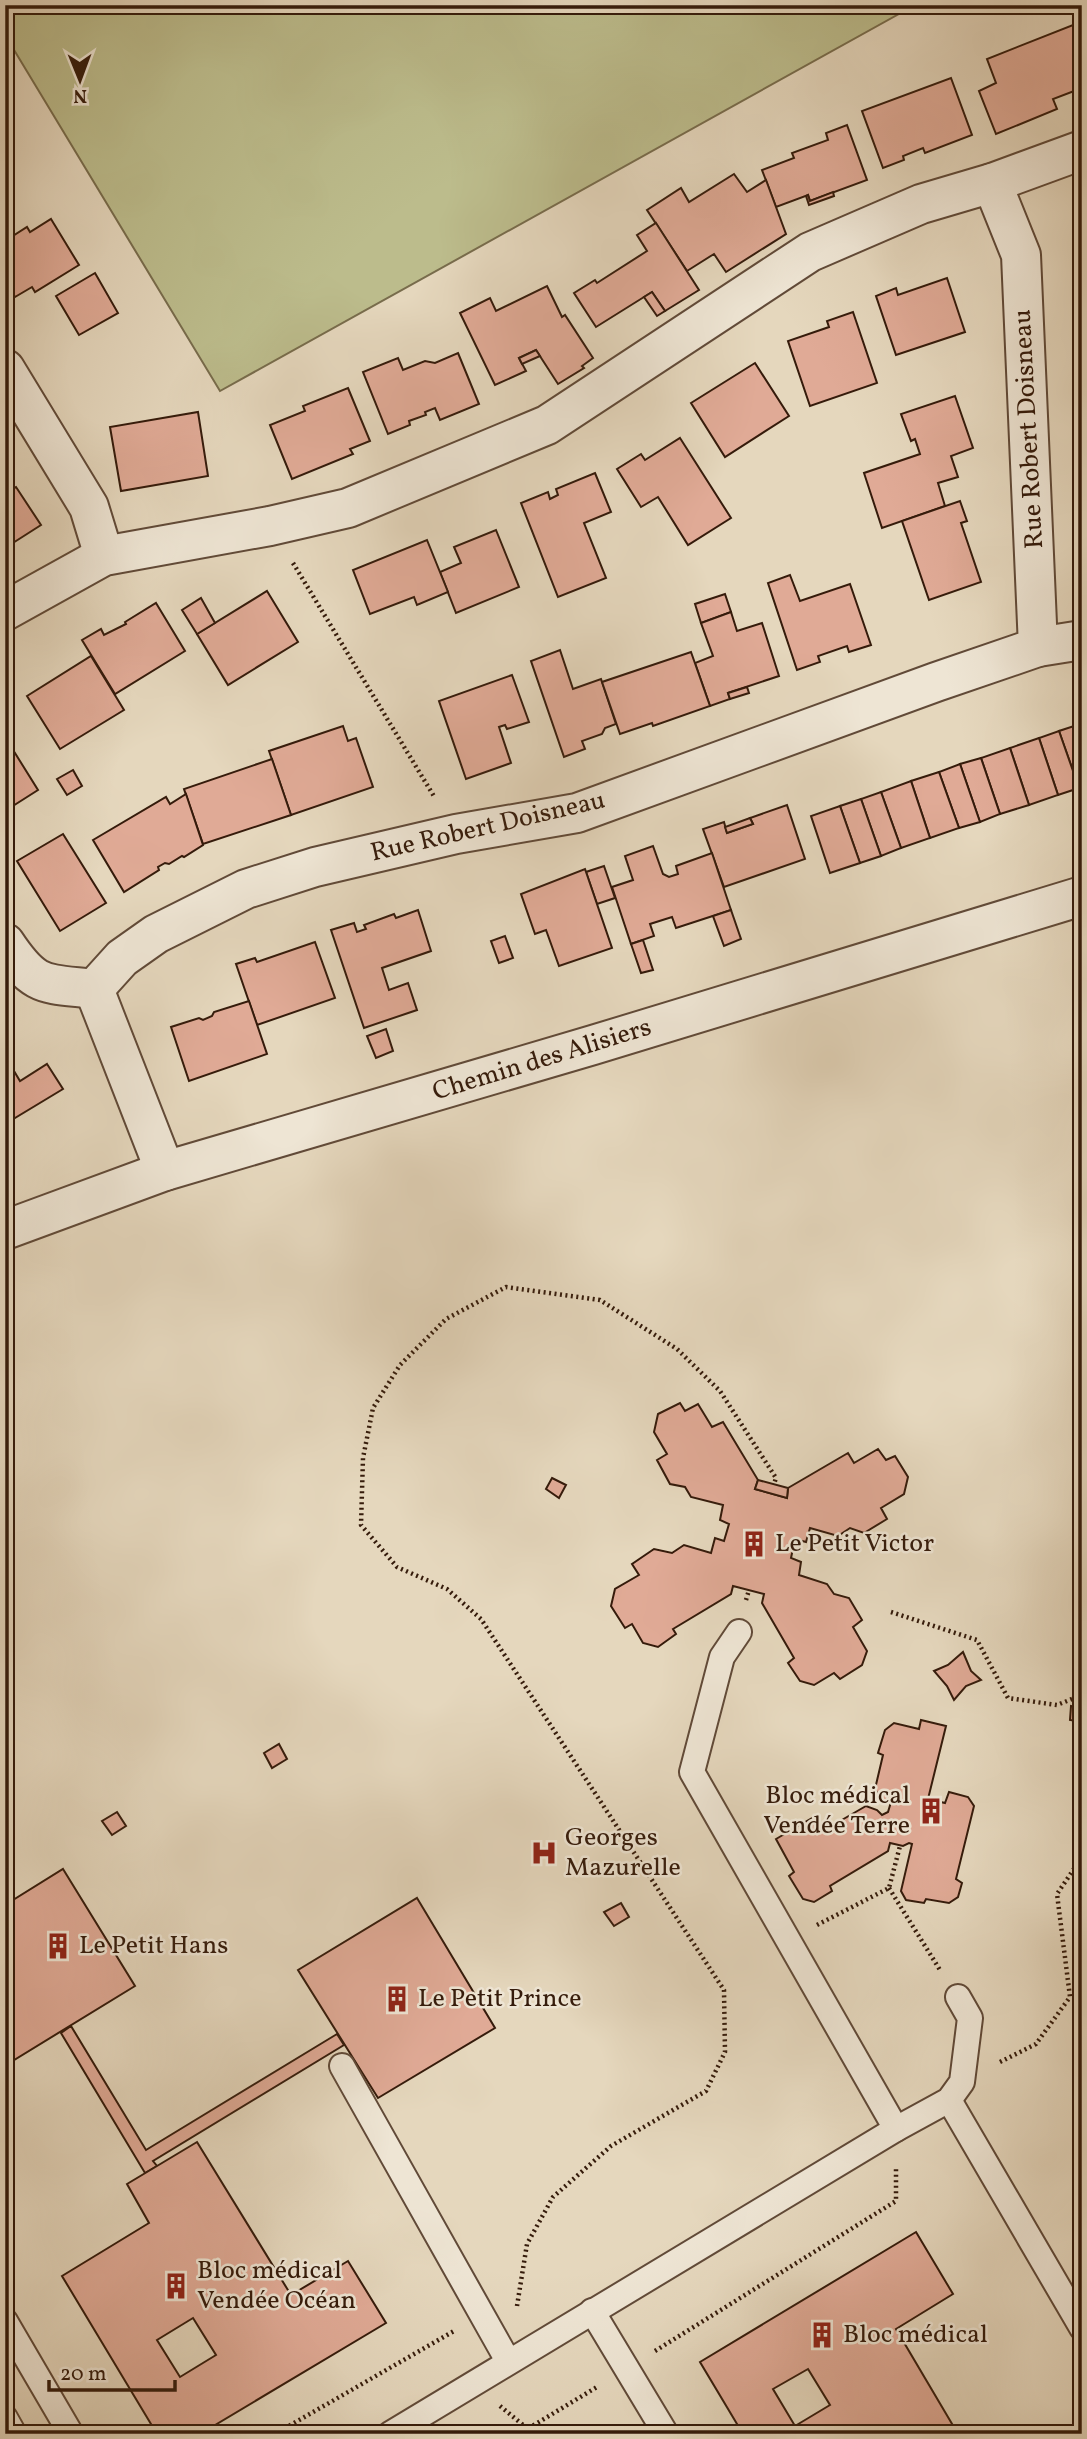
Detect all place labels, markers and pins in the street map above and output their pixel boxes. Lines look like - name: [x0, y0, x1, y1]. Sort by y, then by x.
- place label: Le Petit Victor: [775, 1526, 934, 1562]
- building icon: Le Petit Victor: [739, 1529, 769, 1559]
- place label: Bloc médical Vendée Terre: [763, 1778, 910, 1844]
- building icon: Bloc médical Vendée Terre: [916, 1796, 946, 1826]
- place label: Georges Mazurelle: [565, 1820, 681, 1886]
- hospital icon: Georges Mazurelle: [529, 1838, 559, 1868]
- place label: Le Petit Hans: [79, 1928, 228, 1964]
- building icon: Le Petit Hans: [43, 1931, 73, 1961]
- place label: Le Petit Prince: [418, 1981, 582, 2017]
- building icon: Le Petit Prince: [382, 1984, 412, 2014]
- place label: Bloc médical Vendée Océan: [197, 2253, 356, 2319]
- building icon: Bloc médical Vendée Océan: [161, 2271, 191, 2301]
- place label: Bloc médical: [843, 2317, 988, 2353]
- building icon: Bloc médical: [807, 2320, 837, 2350]

